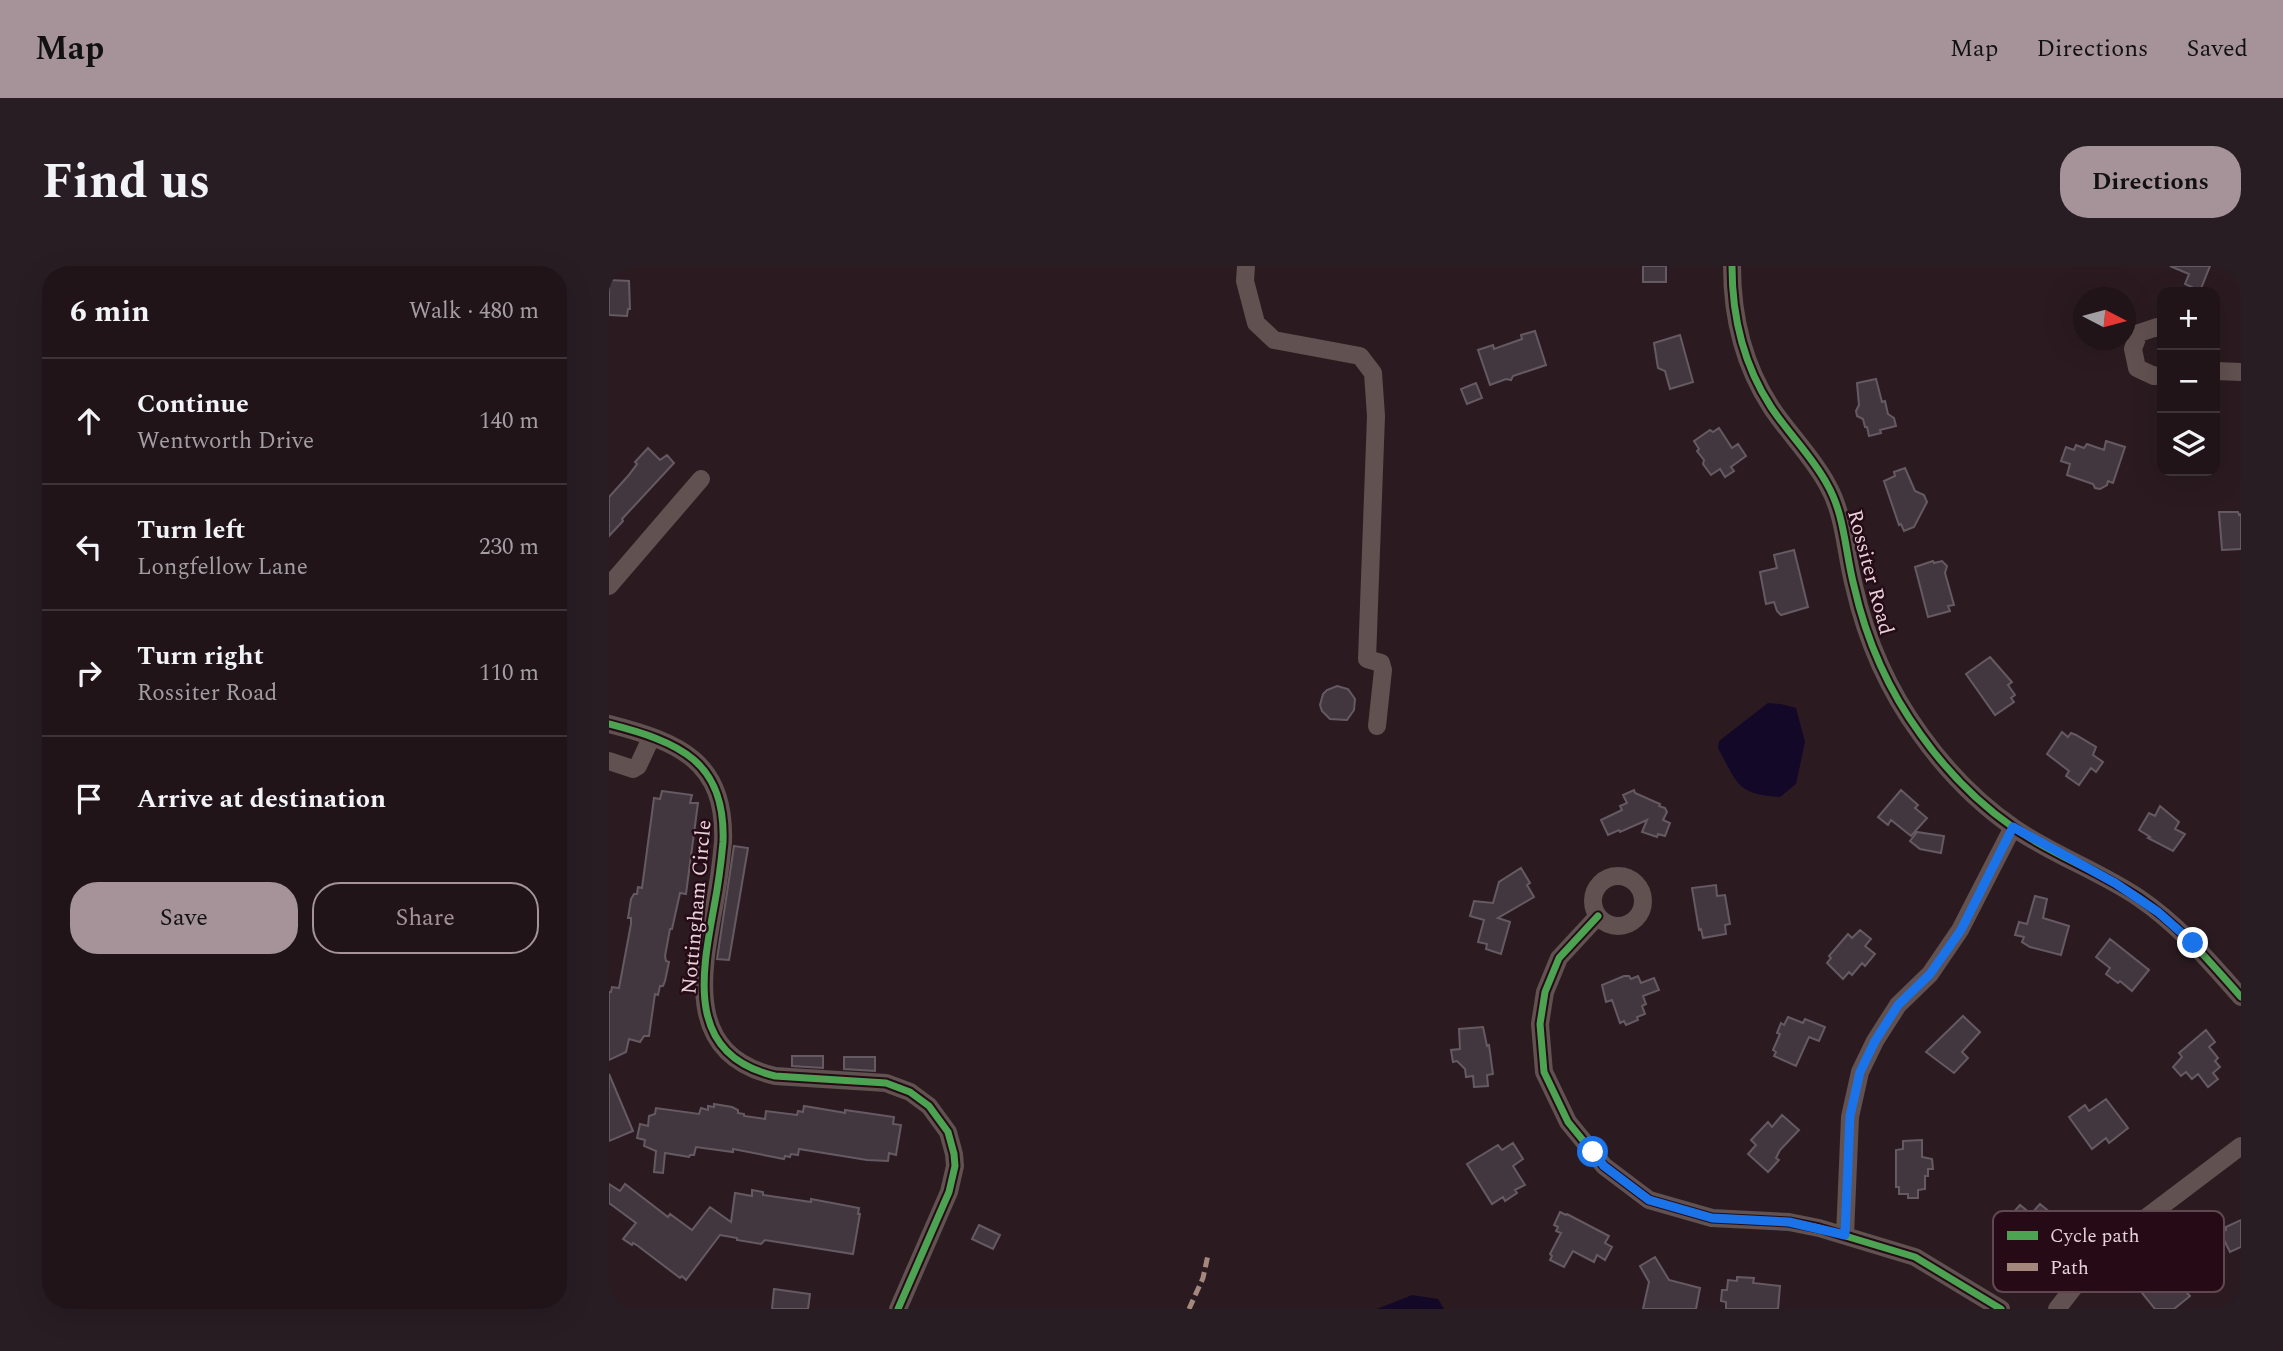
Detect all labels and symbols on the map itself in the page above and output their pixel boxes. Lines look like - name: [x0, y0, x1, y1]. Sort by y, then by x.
- north arrow: [2073, 287, 2136, 350]
- street label: Rossiter Road: [1838, 506, 1902, 638]
- street label: Nottingham Circle: [673, 818, 721, 996]
- route end: [2177, 927, 2208, 958]
- route start: [1577, 1136, 1608, 1167]
- legend: [1993, 1211, 2224, 1292]
- text: Cycle path: [2050, 1222, 2140, 1251]
- text: Path: [2050, 1254, 2089, 1283]

